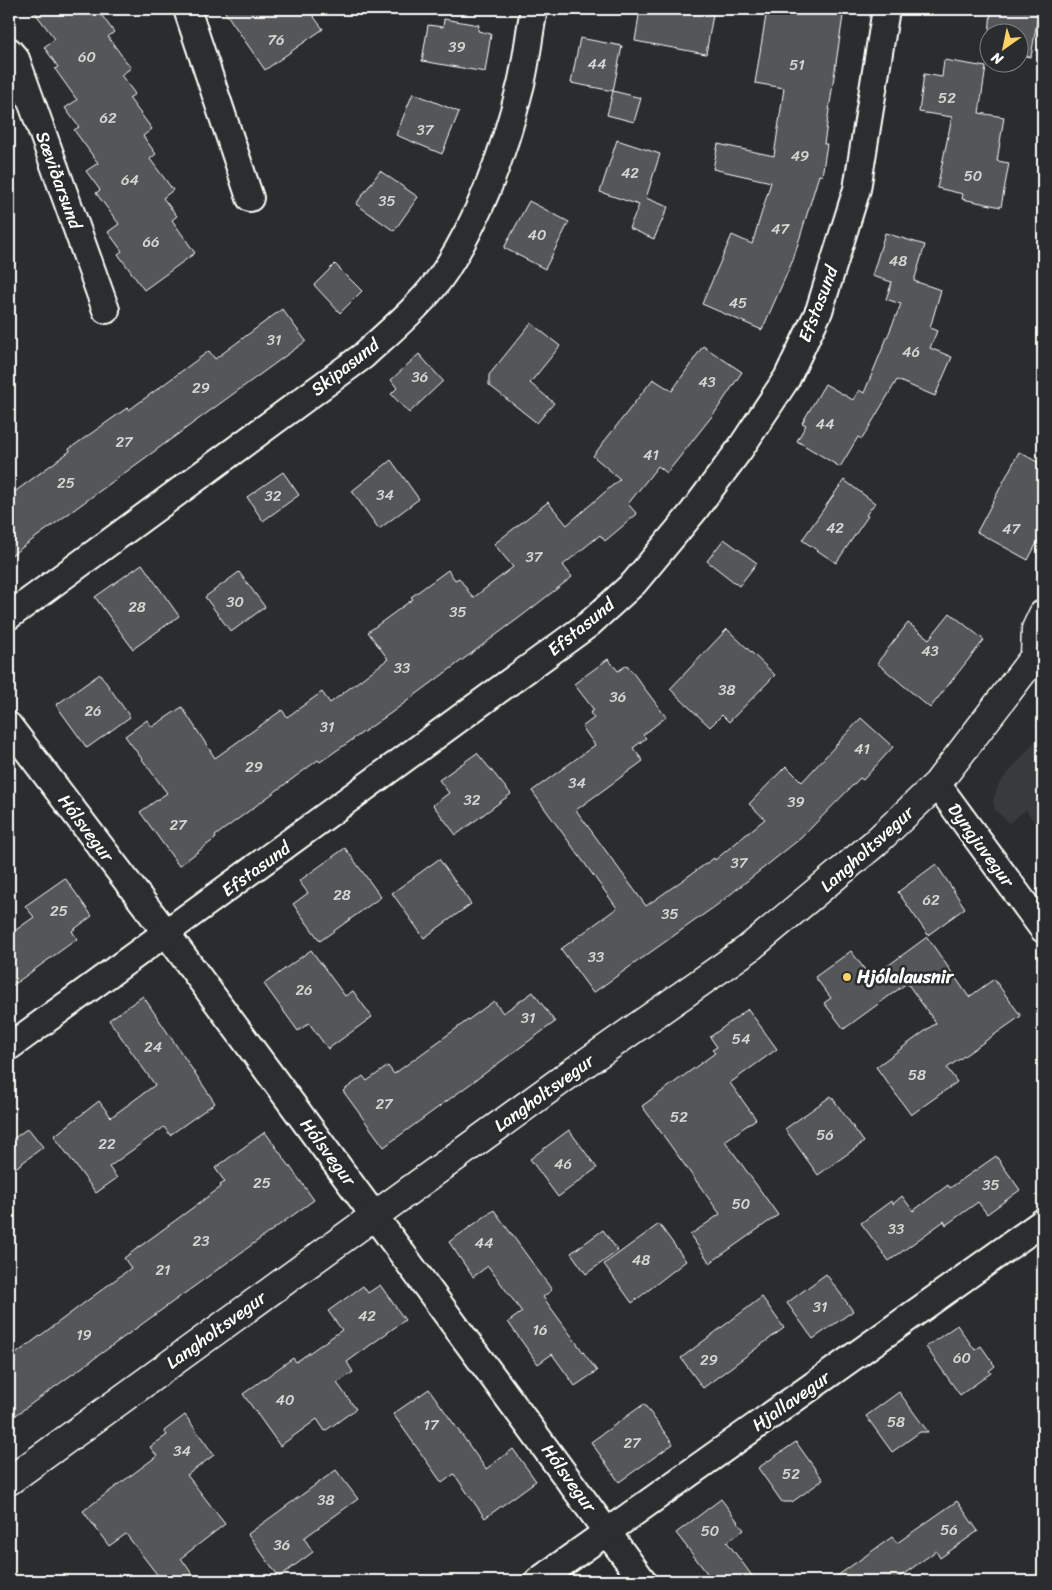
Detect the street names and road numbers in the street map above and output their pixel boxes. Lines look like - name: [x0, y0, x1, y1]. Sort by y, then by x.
- street label: Sæviðarsund: [26, 126, 92, 235]
- street label: Efstasund: [789, 260, 848, 347]
- street label: Skipasund: [303, 329, 388, 404]
- street label: Efstasund: [540, 589, 623, 664]
- street label: Hólsvegur: [49, 787, 124, 870]
- street label: Langholtsvegur: [812, 796, 923, 900]
- street label: Dyngjuvegur: [939, 796, 1024, 895]
- street label: Efstasund: [214, 832, 299, 905]
- street label: Langholtsvegur: [487, 1044, 603, 1141]
- street label: Hólsvegur: [291, 1111, 366, 1194]
- street label: Langholtsvegur: [159, 1281, 275, 1378]
- street label: Hjallavegur: [745, 1361, 838, 1440]
- street label: Hólsvegur: [533, 1437, 606, 1521]

